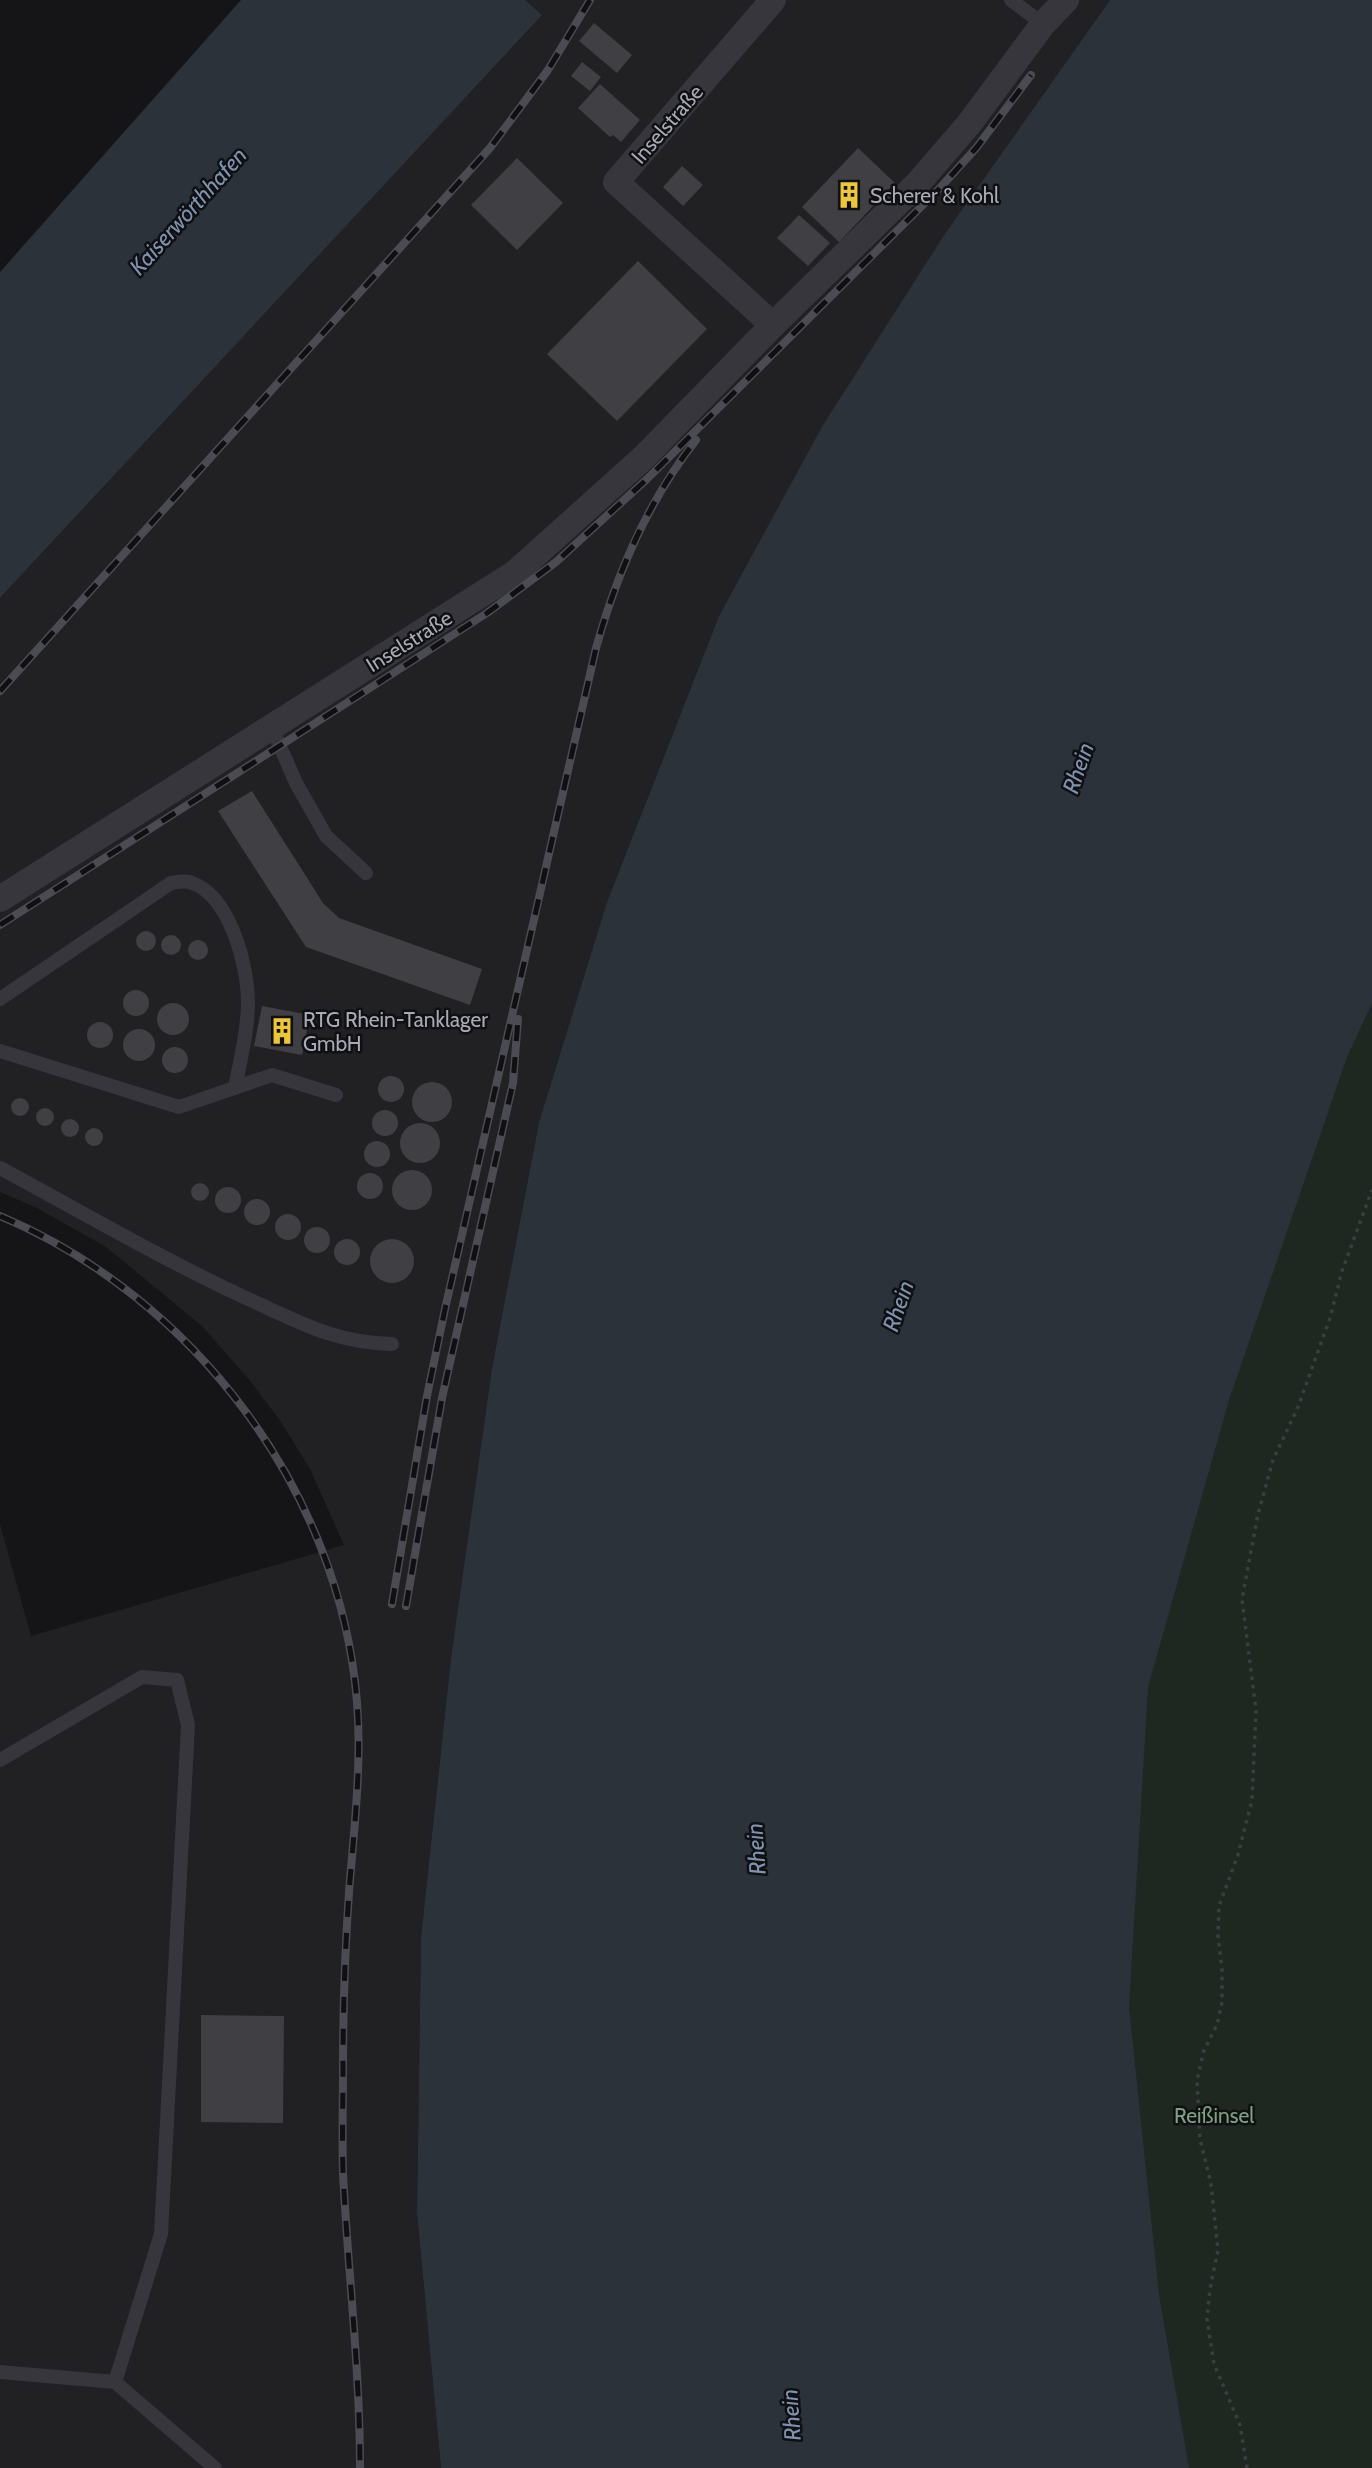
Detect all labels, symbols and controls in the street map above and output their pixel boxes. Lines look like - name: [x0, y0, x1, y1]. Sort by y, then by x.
- street label: Inselstraße: [626, 79, 708, 169]
- water label: Kaiserwörthhafen: [123, 141, 253, 281]
- building icon: Scherer & Kohl: [834, 180, 864, 210]
- place label: Scherer & Kohl: [870, 183, 999, 208]
- street label: Inselstraße: [361, 605, 457, 677]
- water label: Rhein: [1056, 739, 1100, 797]
- place label: RTG Rhein-Tanklager GmbH: [303, 1007, 488, 1056]
- building icon: RTG Rhein-Tanklager GmbH: [267, 1016, 297, 1046]
- water label: Rhein: [876, 1277, 920, 1335]
- water label: Rhein: [740, 1822, 772, 1876]
- park label: Reißinsel: [1174, 2103, 1254, 2128]
- water label: Rhein: [775, 2388, 807, 2442]

